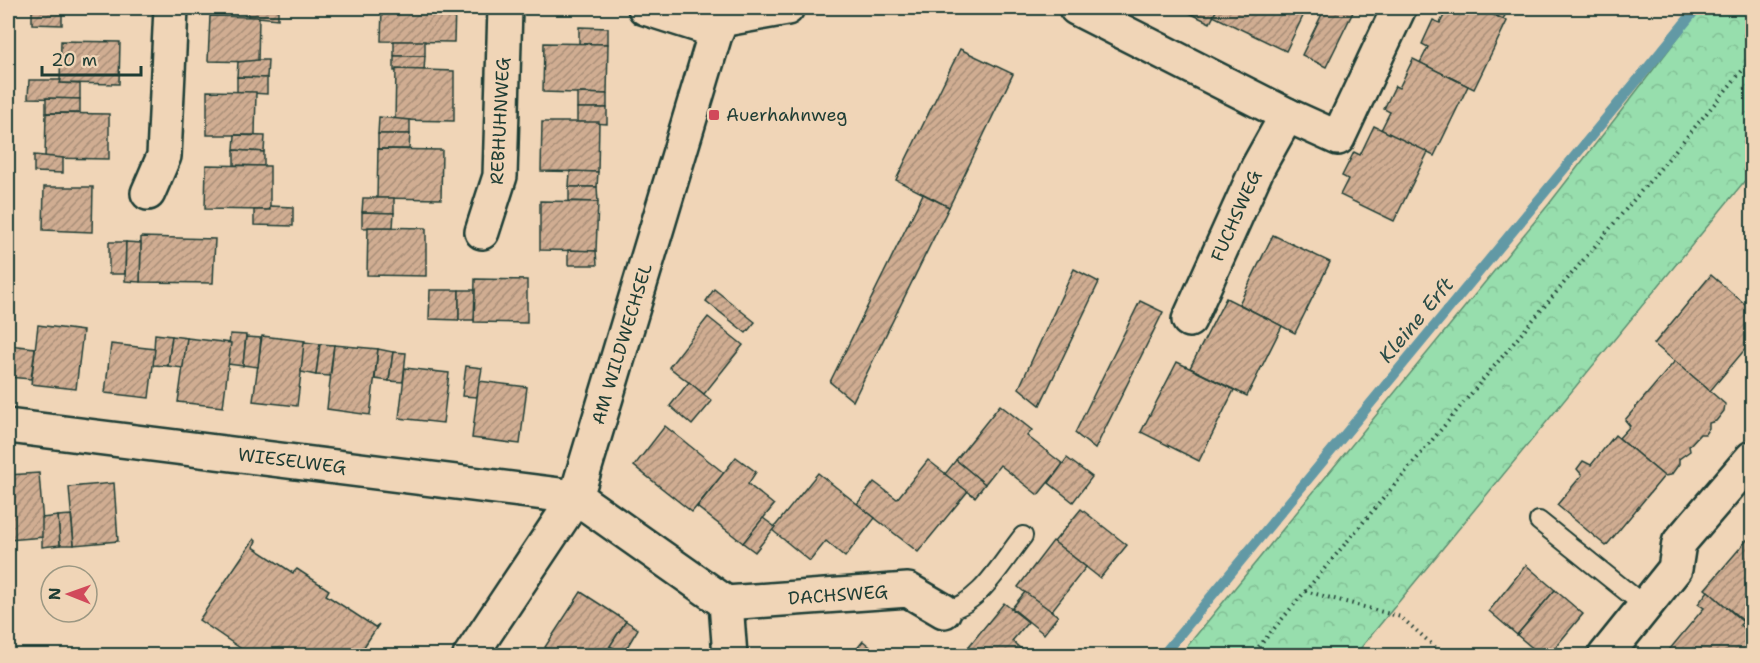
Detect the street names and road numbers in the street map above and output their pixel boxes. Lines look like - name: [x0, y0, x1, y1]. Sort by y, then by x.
- street label: REBHUHNWEG: [485, 56, 515, 185]
- street label: FUCHSWEG: [1205, 166, 1267, 265]
- street label: AM WILDWECHSEL: [586, 261, 658, 427]
- street label: WIESELWEG: [236, 442, 348, 480]
- street label: DACHSWEG: [787, 580, 889, 610]

